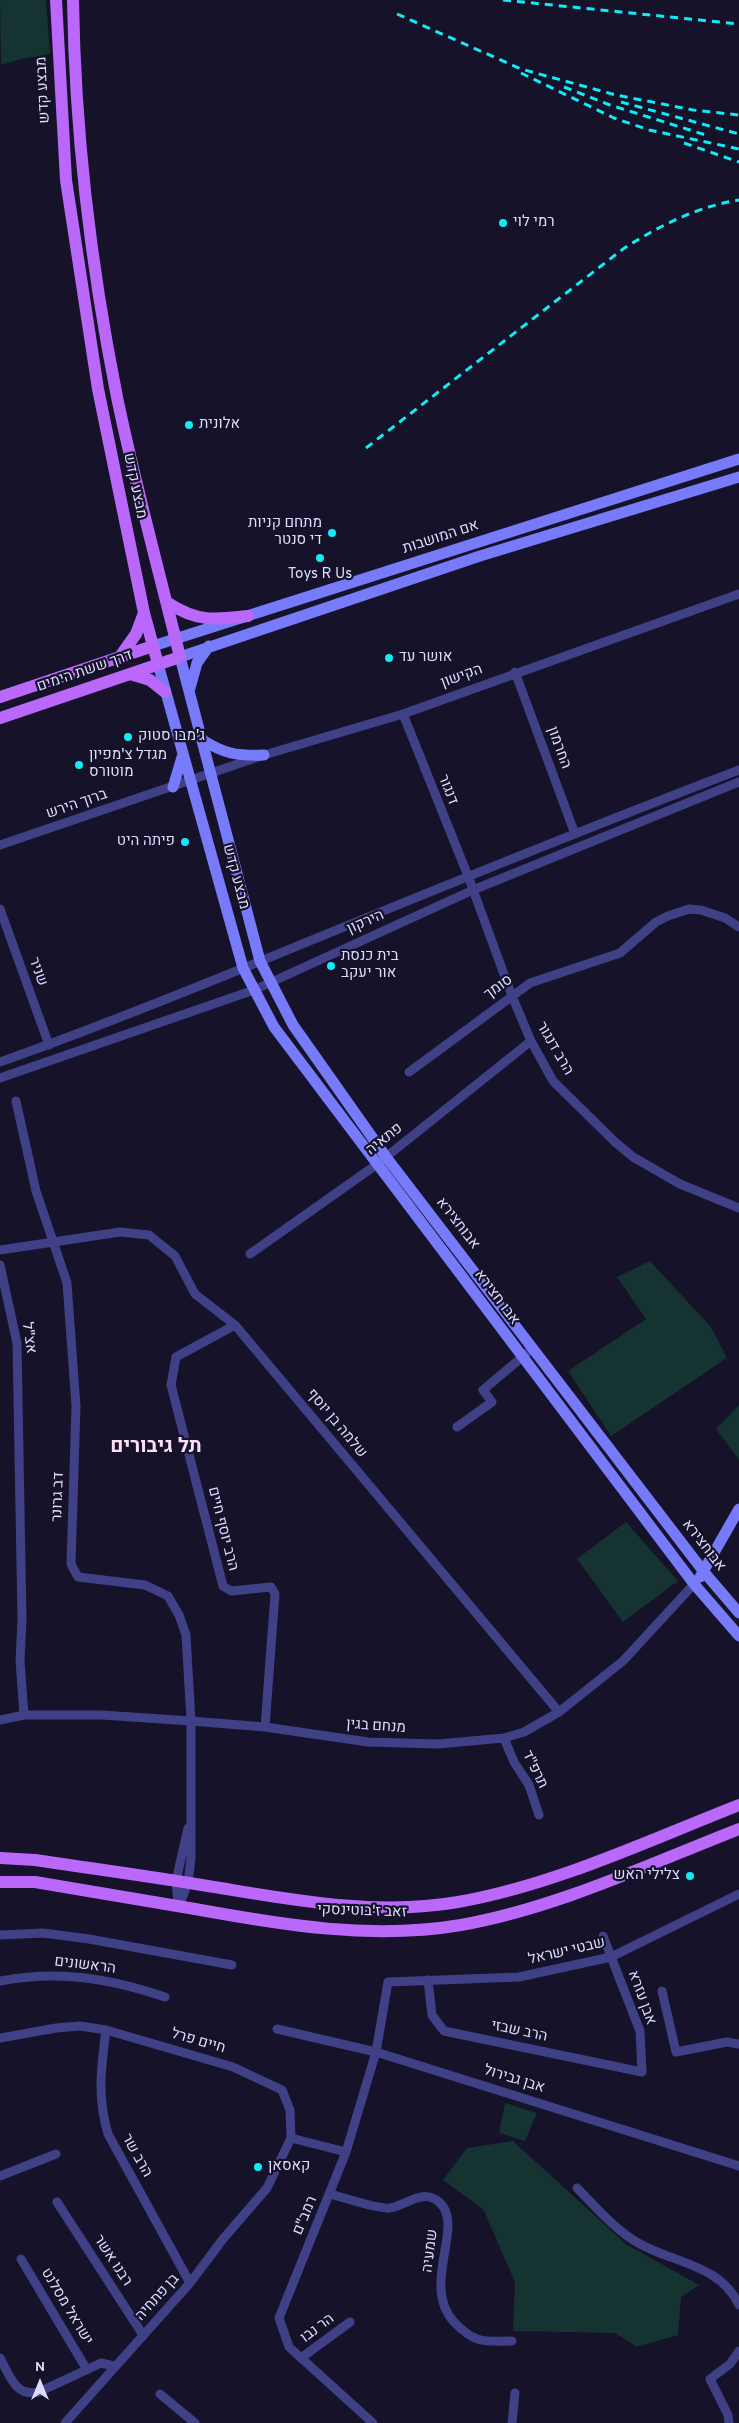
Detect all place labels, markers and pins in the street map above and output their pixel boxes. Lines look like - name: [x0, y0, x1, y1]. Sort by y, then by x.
- place label: רמי לוי: [513, 214, 555, 232]
- marker: רמי לוי: [497, 217, 509, 229]
- place label: אלונית: [199, 416, 240, 434]
- marker: אלונית: [183, 419, 195, 431]
- place label: מתחם קניות די סנטר: [248, 515, 322, 550]
- marker: מתחם קניות די סנטר: [326, 527, 338, 539]
- marker: Toys R Us: [314, 552, 326, 564]
- place label: Toys R Us: [288, 566, 352, 584]
- place label: אושר עד: [399, 649, 452, 667]
- marker: אושר עד: [383, 652, 395, 664]
- place label: ג'מבו סטוק: [138, 728, 205, 746]
- marker: ג'מבו סטוק: [122, 731, 134, 743]
- place label: מגדל צ'מפיון מוטורס: [89, 747, 167, 782]
- marker: מגדל צ'מפיון מוטורס: [73, 759, 85, 771]
- place label: פיתה היט: [117, 833, 175, 851]
- marker: פיתה היט: [179, 836, 191, 848]
- place label: בית כנסת אור יעקב: [341, 948, 399, 983]
- marker: בית כנסת אור יעקב: [325, 960, 337, 972]
- place label: צלילי האש: [613, 1867, 680, 1885]
- marker: צלילי האש: [684, 1870, 696, 1882]
- place label: קאסאן: [268, 2158, 310, 2176]
- marker: קאסאן: [252, 2161, 264, 2173]

